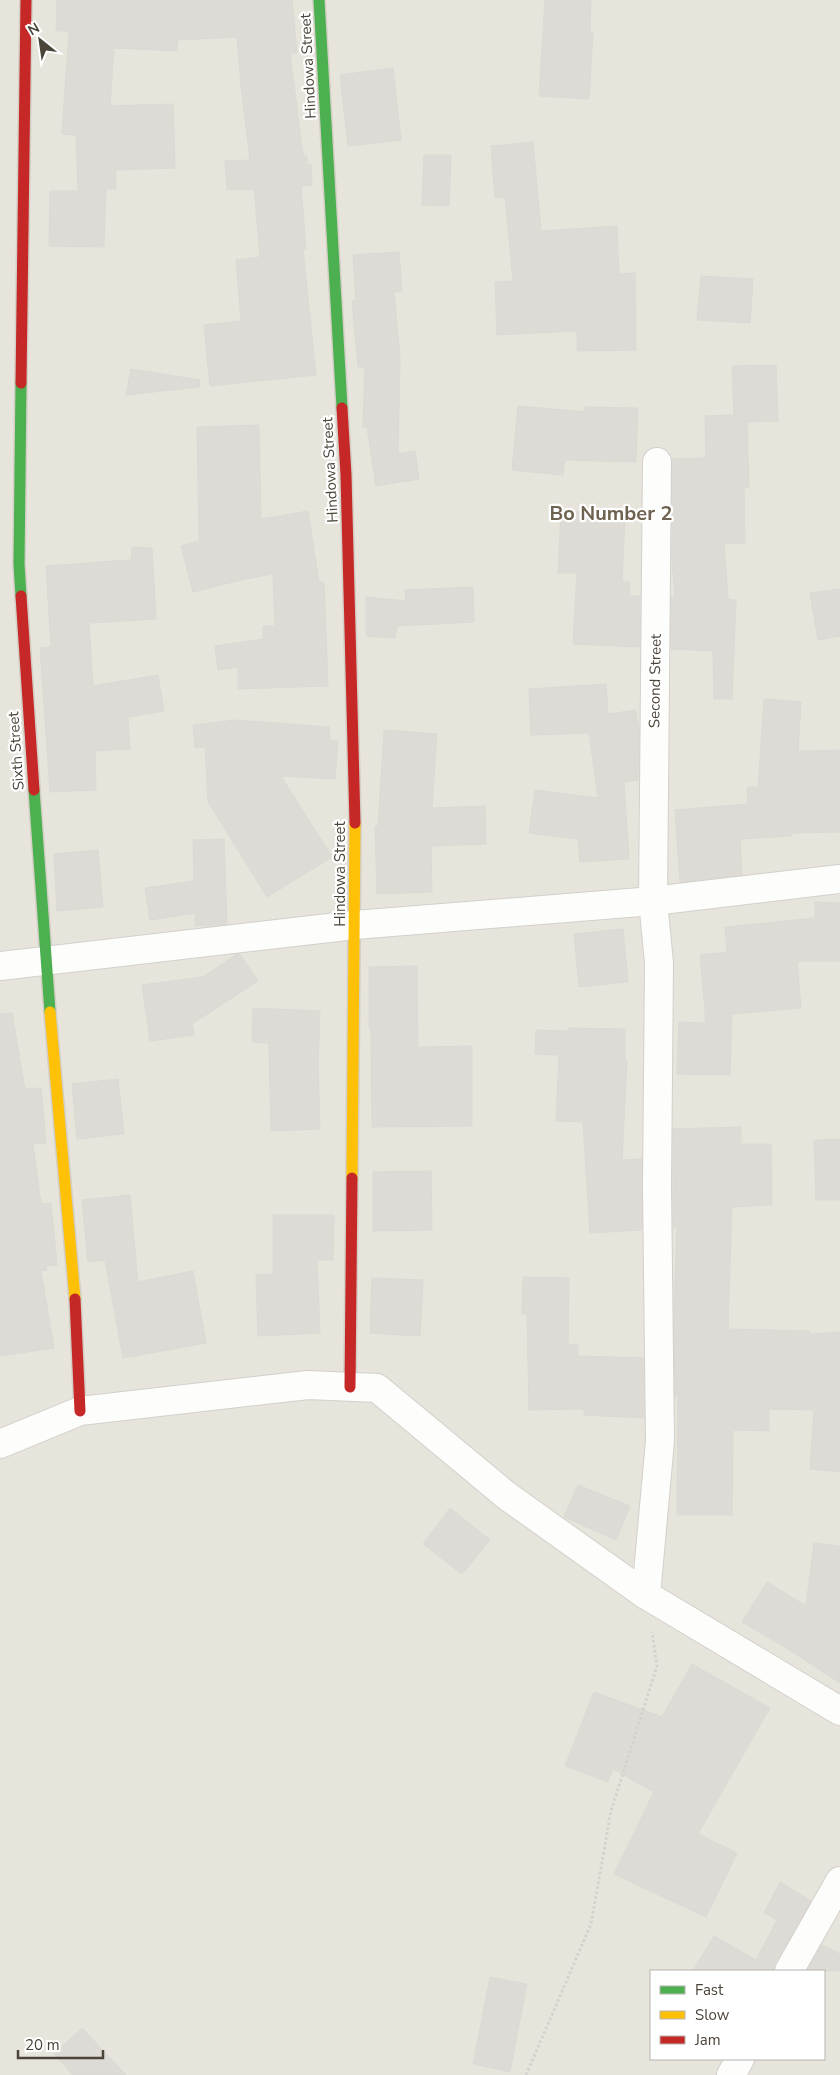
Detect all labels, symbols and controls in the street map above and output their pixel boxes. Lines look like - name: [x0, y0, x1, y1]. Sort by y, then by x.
- street label: Hindowa Street: [295, 12, 321, 119]
- north arrow: [15, 15, 65, 65]
- text: N: [24, 18, 43, 40]
- street label: Hindowa Street: [317, 416, 343, 523]
- district label: Bo Number 2: [550, 500, 672, 527]
- street label: Second Street: [644, 633, 666, 728]
- street label: Sixth Street: [3, 710, 29, 791]
- street label: Hindowa Street: [330, 820, 350, 927]
- legend: [650, 1970, 825, 2060]
- text: Fast: [695, 1980, 724, 2000]
- text: Slow: [695, 2005, 730, 2025]
- scale bar: [18, 2028, 102, 2060]
- text: Jam: [694, 2030, 721, 2050]
- text: 20 m: [25, 2035, 60, 2055]

